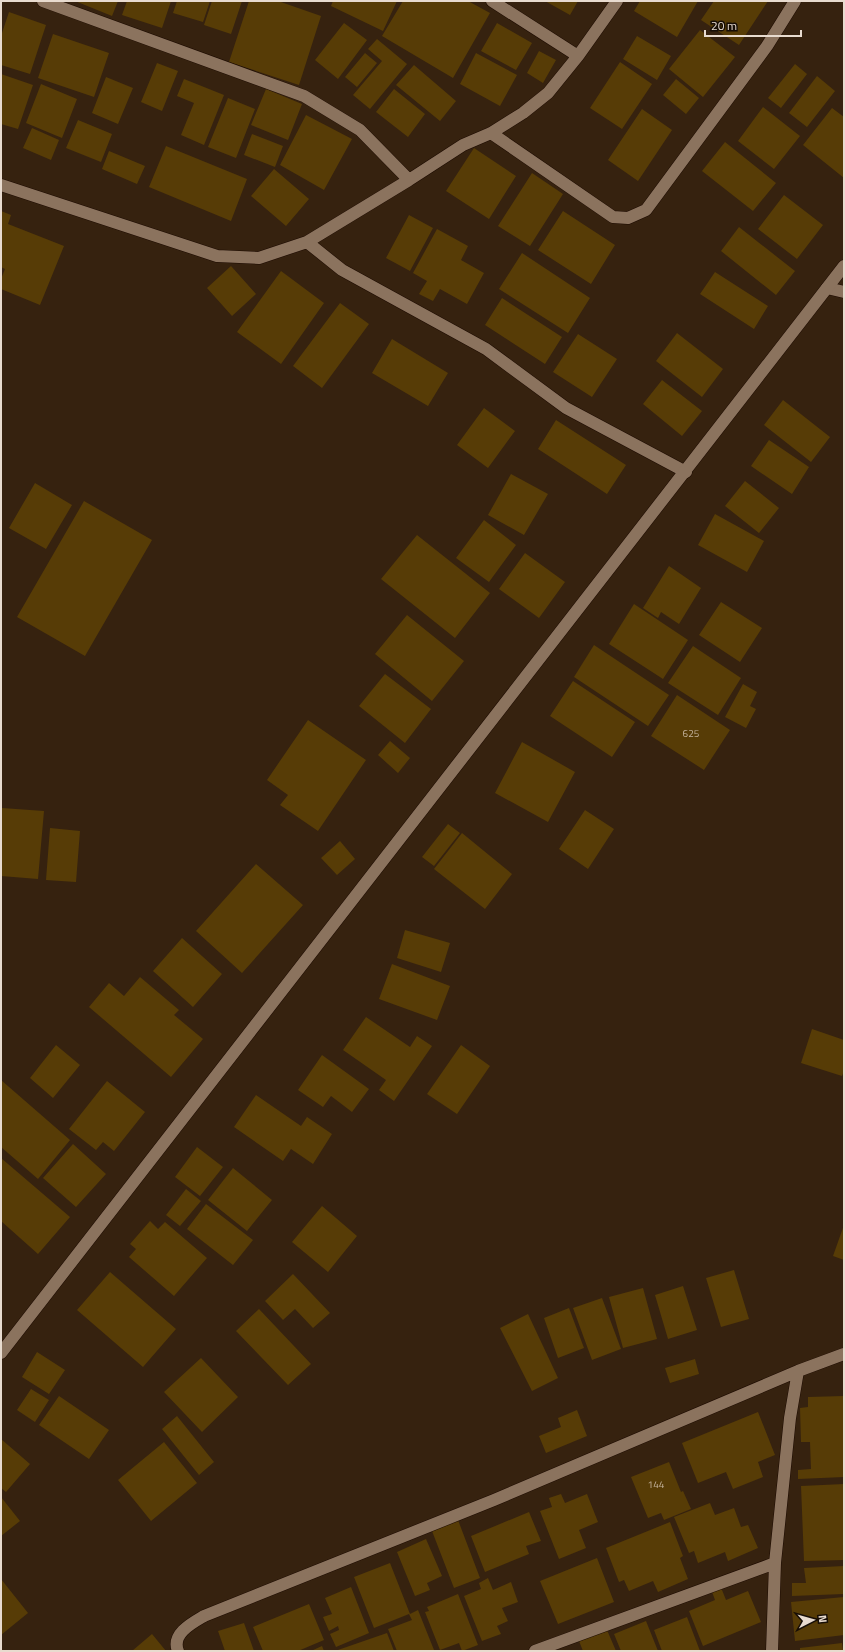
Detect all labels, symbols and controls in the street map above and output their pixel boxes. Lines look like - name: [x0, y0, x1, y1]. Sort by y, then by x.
- scale bar: [705, 12, 801, 38]
- text: 20 m: [711, 16, 737, 35]
- house number: 625: [683, 726, 700, 741]
- house number: 144: [648, 1477, 665, 1492]
- north arrow: [793, 1600, 833, 1640]
- text: N: [815, 1614, 831, 1624]

